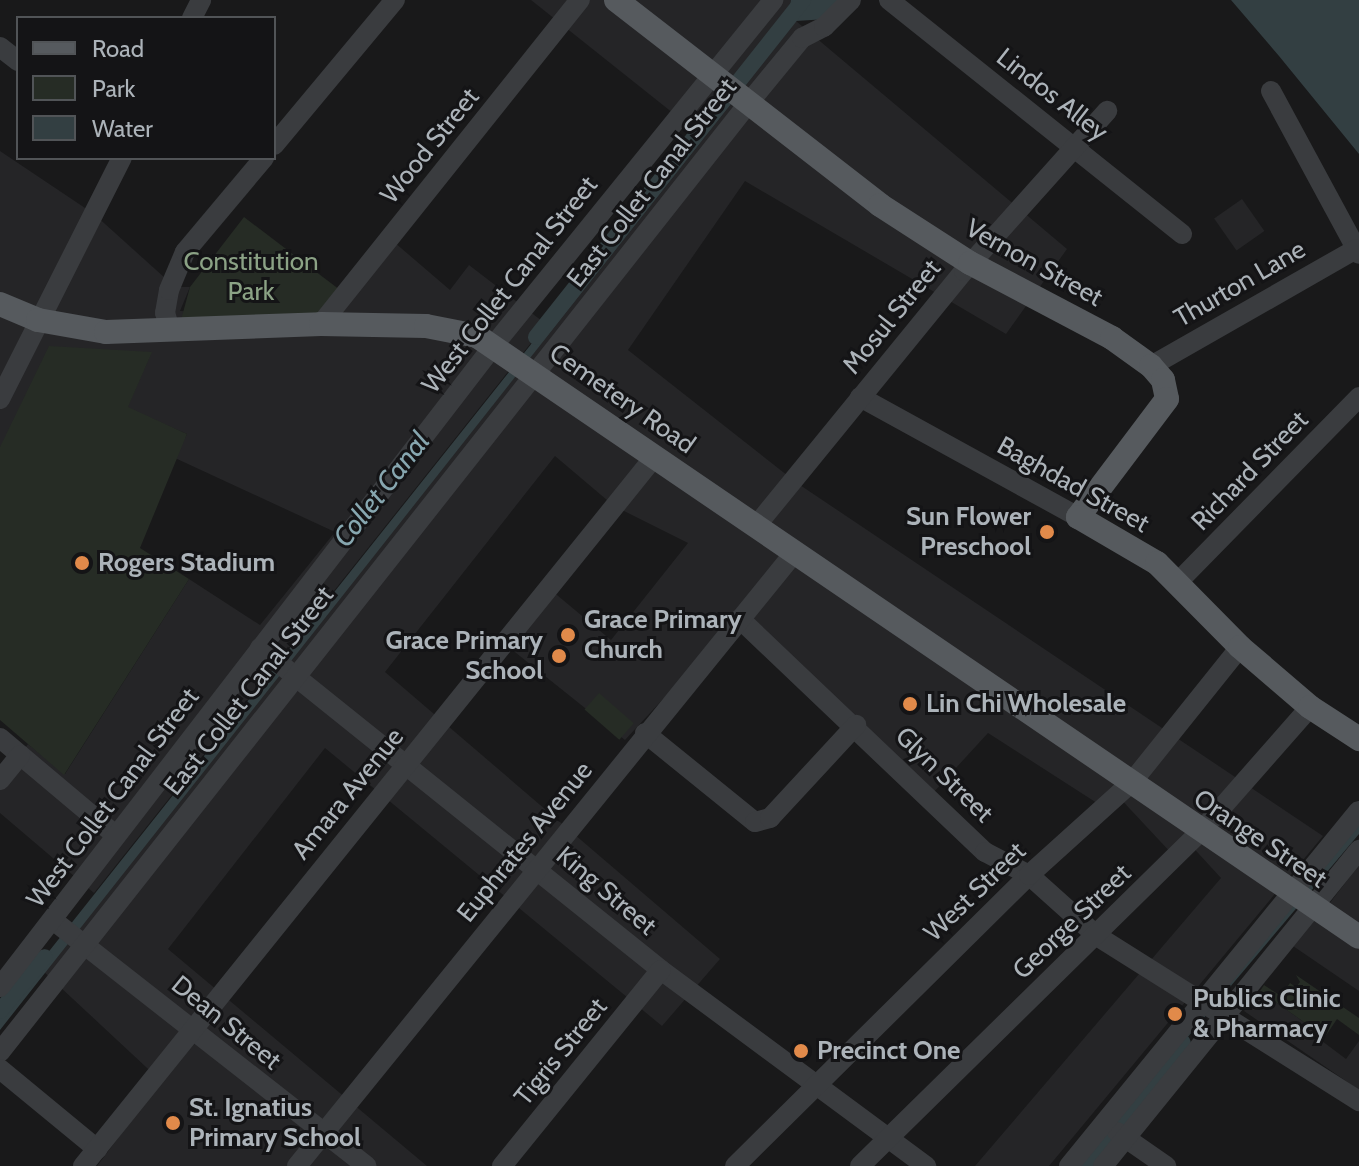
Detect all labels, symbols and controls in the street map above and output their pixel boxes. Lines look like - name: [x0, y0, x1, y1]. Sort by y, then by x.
- legend: [16, 16, 276, 160]
- text: Road: [92, 34, 144, 63]
- street label: Lindos Alley: [990, 42, 1114, 148]
- street label: East Collet Canal Street: [561, 72, 743, 294]
- text: Park: [92, 74, 135, 103]
- street label: Wood Street: [374, 82, 486, 210]
- text: Water: [92, 114, 153, 143]
- street label: West Collet Canal Street: [416, 170, 604, 400]
- street label: Vernon Street: [960, 213, 1108, 313]
- street label: Thurton Lane: [1169, 234, 1311, 334]
- park label: Constitution Park: [183, 246, 319, 308]
- street label: Mosul Street: [836, 253, 948, 381]
- street label: Cemetery Road: [543, 337, 701, 461]
- street label: Richard Street: [1185, 405, 1315, 537]
- water label: Collet Canal: [326, 425, 436, 553]
- street label: Baghdad Street: [992, 430, 1154, 540]
- place label: Sun Flower Preschool: [906, 501, 1031, 562]
- marker: Sun Flower Preschool: [1038, 523, 1056, 541]
- place label: Rogers Stadium: [98, 547, 275, 579]
- marker: Rogers Stadium: [73, 554, 91, 572]
- street label: East Collet Canal Street: [158, 580, 340, 802]
- place label: Grace Primary Church: [584, 604, 742, 666]
- place label: Grace Primary School: [385, 625, 543, 686]
- marker: Grace Primary Church: [559, 626, 577, 644]
- marker: Grace Primary School: [550, 647, 568, 665]
- street label: West Collet Canal Street: [20, 682, 206, 914]
- place label: Lin Chi Wholesale: [926, 688, 1126, 720]
- marker: Lin Chi Wholesale: [901, 695, 919, 713]
- street label: Glyn Street: [889, 721, 999, 829]
- street label: Amara Avenue: [285, 722, 411, 866]
- street label: Euphrates Avenue: [451, 755, 599, 929]
- street label: Orange Street: [1188, 783, 1332, 895]
- street label: West Street: [918, 836, 1032, 948]
- street label: King Street: [550, 840, 662, 942]
- street label: George Street: [1007, 858, 1137, 986]
- street label: Dean Street: [165, 969, 287, 1077]
- place label: Publics Clinic & Pharmacy: [1193, 983, 1341, 1044]
- street label: Tigris Street: [508, 992, 614, 1112]
- marker: Publics Clinic & Pharmacy: [1164, 1003, 1186, 1025]
- place label: Precinct One: [817, 1035, 960, 1067]
- marker: Precinct One: [792, 1042, 810, 1060]
- place label: St. Ignatius Primary School: [189, 1092, 361, 1154]
- marker: St. Ignatius Primary School: [164, 1114, 182, 1132]

